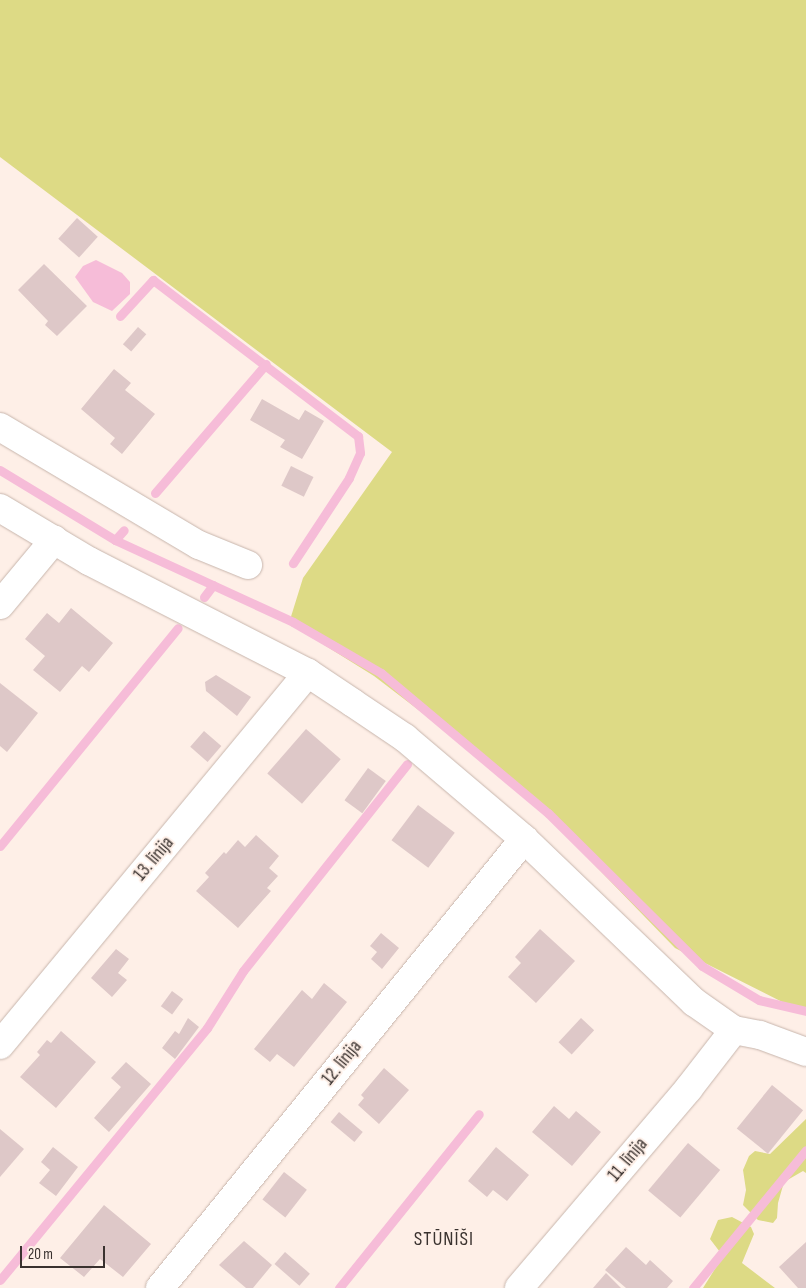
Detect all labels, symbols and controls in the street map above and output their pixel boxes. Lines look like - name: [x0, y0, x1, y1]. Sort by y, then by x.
- street label: 13. līnija: [129, 832, 179, 886]
- street label: 12. līnija: [317, 1036, 367, 1090]
- street label: 11. līnija: [603, 1134, 653, 1186]
- district label: STŪNĪŠI: [413, 1227, 475, 1251]
- scale bar: [22, 1236, 108, 1268]
- text: 20 m: [28, 1245, 53, 1264]

